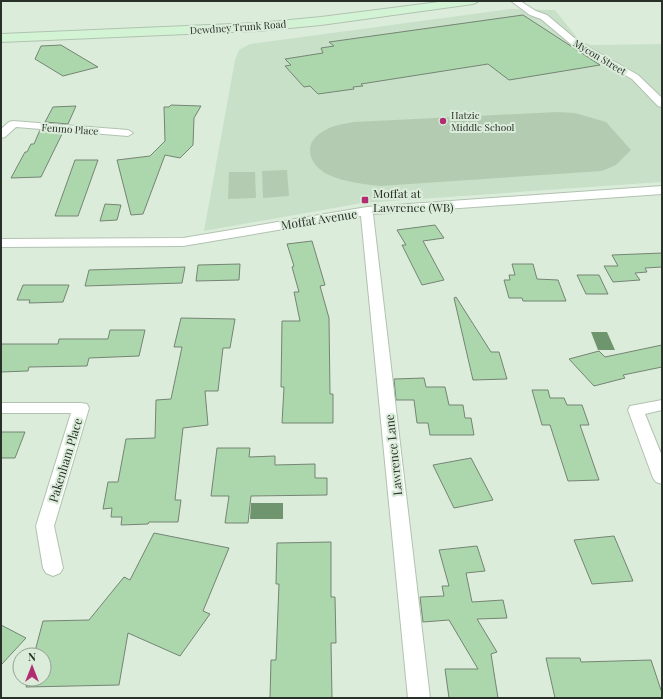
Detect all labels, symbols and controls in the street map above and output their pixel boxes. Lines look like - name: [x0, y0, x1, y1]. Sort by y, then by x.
- street label: Dewdney Trunk Road: [189, 17, 287, 37]
- street label: Mycon Street: [571, 36, 629, 78]
- place label: Hatzic Middle School: [451, 108, 515, 134]
- marker: Hatzic Middle School: [438, 116, 448, 126]
- street label: Fenmo Place: [41, 120, 99, 138]
- place label: Moffat at Lawrence (WB): [373, 185, 454, 215]
- marker: Moffat at Lawrence (WB): [360, 195, 370, 205]
- street label: Moffat Avenue: [280, 205, 358, 233]
- street label: Lawrence Lane: [381, 414, 405, 496]
- street label: Pakenham Place: [45, 416, 85, 504]
- north arrow: [12, 647, 52, 687]
- text: N: [28, 649, 36, 664]

